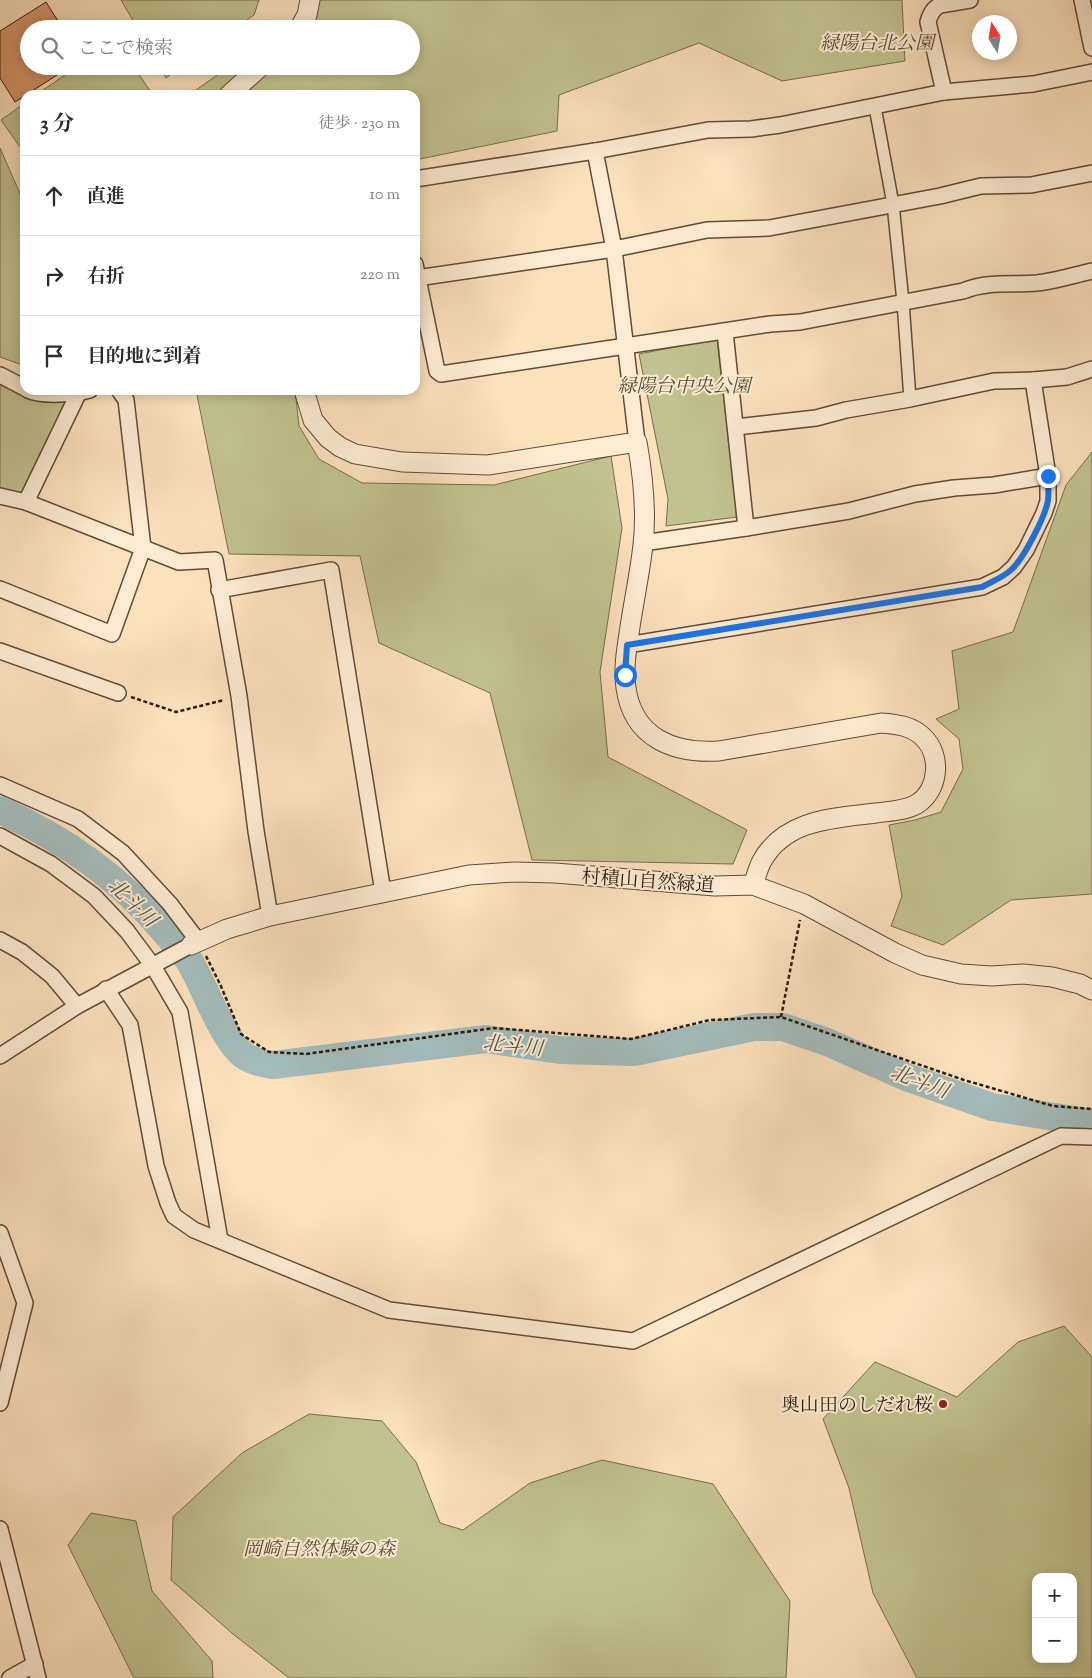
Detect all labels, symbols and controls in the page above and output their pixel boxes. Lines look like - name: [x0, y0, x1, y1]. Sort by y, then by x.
- north arrow: [972, 15, 1017, 60]
- search box: [20, 20, 420, 75]
- park label: 緑陽台北公園: [820, 31, 937, 58]
- icon: search: [38, 34, 66, 62]
- text: ここで検索: [78, 36, 173, 63]
- text: 3 分: [40, 110, 74, 140]
- text: 徒歩 · 230 m: [318, 113, 400, 136]
- icon: ahead: [40, 182, 68, 210]
- text: 直進: [87, 184, 125, 211]
- text: 10 m: [370, 184, 400, 207]
- icon: right: [40, 262, 68, 290]
- text: 右折: [87, 264, 125, 291]
- text: 220 m: [360, 264, 400, 287]
- icon: arrive: [40, 342, 68, 370]
- text: 目的地に到着: [87, 344, 201, 371]
- park label: 緑陽台中央公園: [617, 374, 753, 401]
- route end: [1037, 465, 1060, 488]
- route start: [614, 664, 637, 687]
- street label: 村積山自然緑道: [581, 864, 715, 901]
- water label: 北斗川: [100, 873, 164, 936]
- water label: 北斗川: [481, 1030, 546, 1065]
- water label: 北斗川: [886, 1059, 954, 1108]
- place label: 奥山田のしだれ桜: [781, 1393, 933, 1420]
- marker: 奥山田のしだれ桜: [937, 1398, 949, 1410]
- park label: 岡崎自然体験の森: [243, 1537, 397, 1564]
- map controls: [1032, 1573, 1077, 1663]
- button: +: [1032, 1573, 1077, 1618]
- button: −: [1032, 1618, 1077, 1663]

